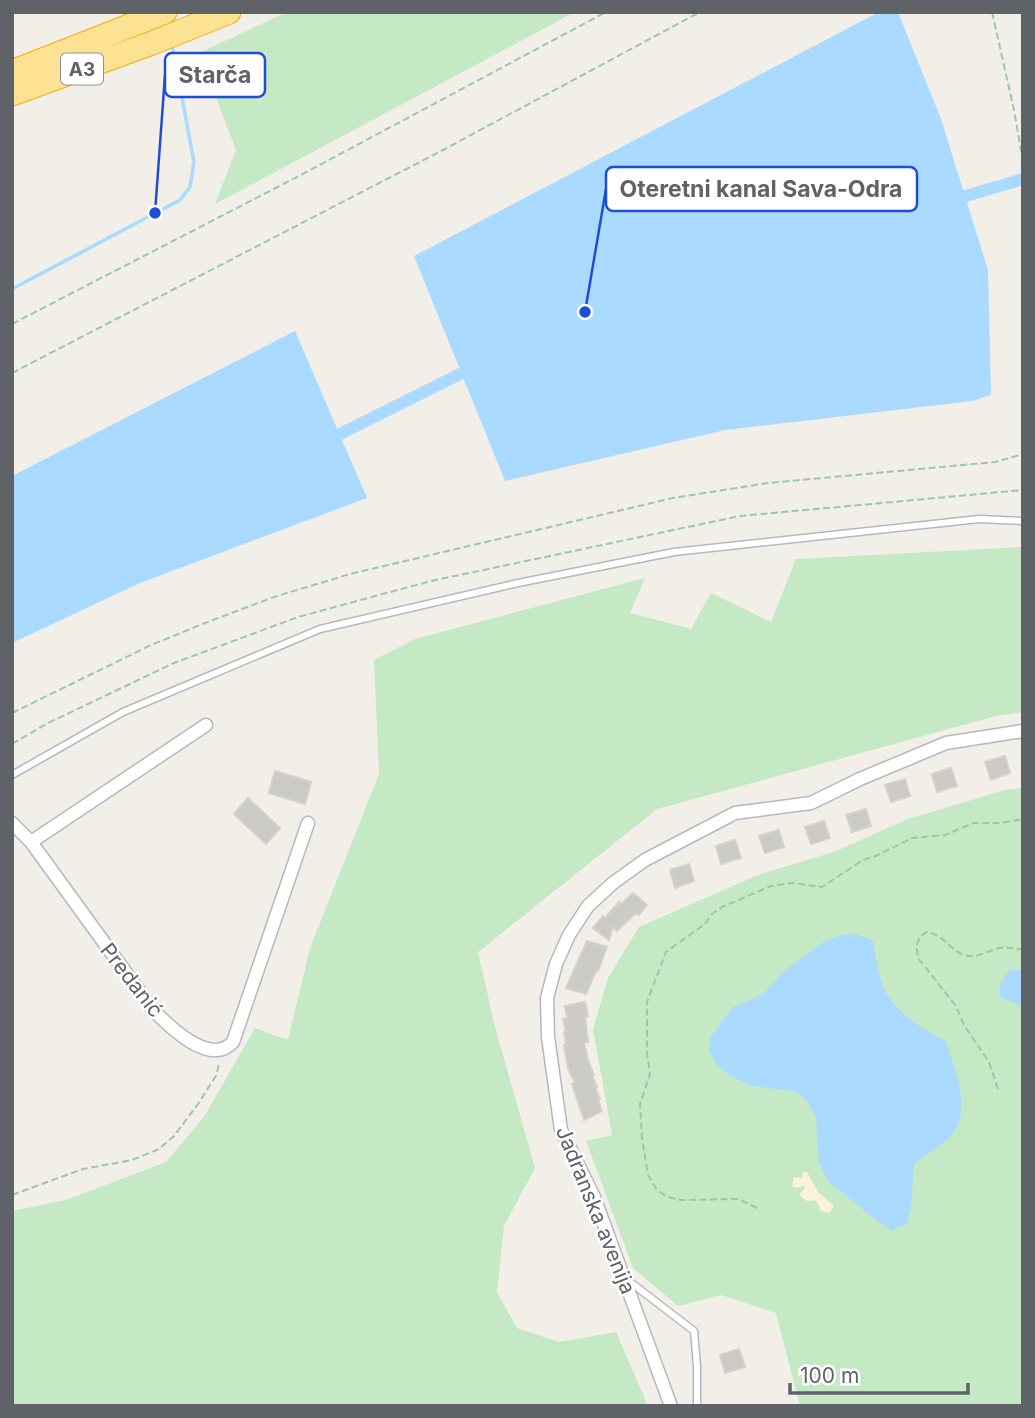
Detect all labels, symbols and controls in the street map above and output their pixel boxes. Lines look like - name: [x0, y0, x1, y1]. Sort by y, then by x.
- callout: Starča: [165, 53, 265, 97]
- road number: A3: [61, 54, 103, 85]
- text: Starča: [179, 61, 251, 89]
- callout: Oteretni kanal Sava-Odra: [606, 167, 917, 211]
- text: Oteretni kanal Sava-Odra: [620, 175, 902, 203]
- street label: Predanić: [95, 938, 169, 1022]
- street label: Jadranska avenija: [551, 1123, 641, 1297]
- scale bar: [790, 1352, 968, 1396]
- text: 100 m: [800, 1363, 859, 1388]

